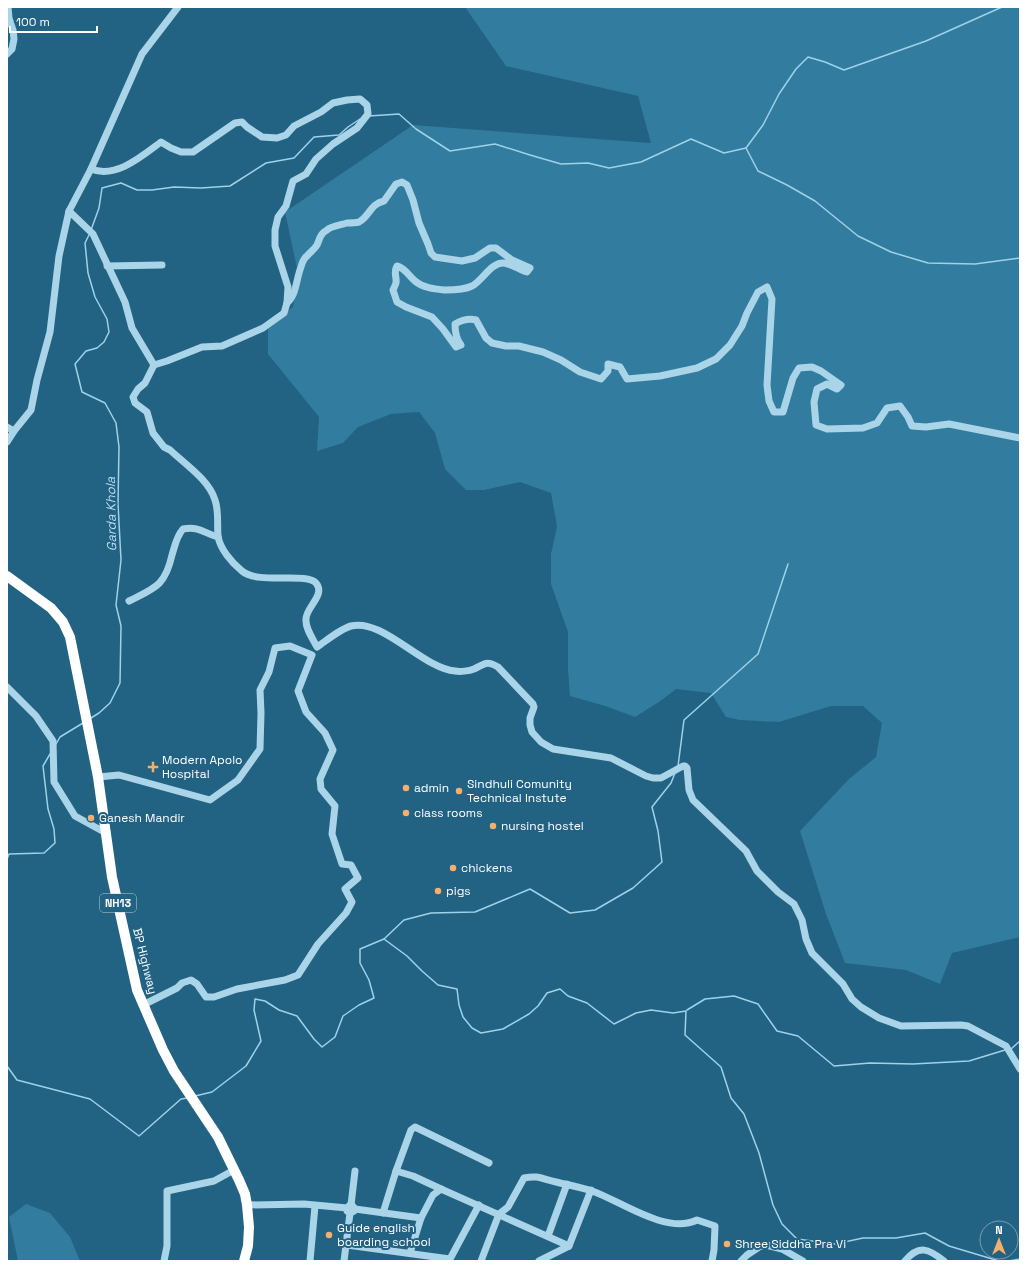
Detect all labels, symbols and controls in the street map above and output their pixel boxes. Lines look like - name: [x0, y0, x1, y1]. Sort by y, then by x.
- scale bar: [10, 8, 97, 34]
- text: 100 m: [16, 14, 50, 30]
- water label: Garda Khola: [102, 476, 120, 551]
- place label: Modern Apolo Hospital: [162, 752, 243, 782]
- marker: Modern Apolo Hospital: [147, 761, 159, 773]
- place label: Sindhuli Comunity Technical Instute: [467, 776, 572, 806]
- place label: admin: [414, 780, 449, 796]
- marker: admin: [401, 783, 411, 793]
- marker: Sindhuli Comunity Technical Instute: [454, 786, 464, 796]
- place label: class rooms: [414, 805, 483, 821]
- marker: class rooms: [401, 808, 411, 818]
- place label: Ganesh Mandir: [99, 810, 185, 826]
- marker: Ganesh Mandir: [86, 813, 96, 823]
- place label: nursing hostel: [501, 818, 584, 834]
- marker: nursing hostel: [488, 821, 498, 831]
- place label: chickens: [461, 860, 513, 876]
- marker: chickens: [448, 863, 458, 873]
- place label: pigs: [446, 883, 471, 899]
- marker: pigs: [433, 886, 443, 896]
- road number: NH13: [100, 894, 136, 912]
- street label: BP Highway: [129, 926, 161, 996]
- place label: Guide english boarding school: [337, 1220, 431, 1250]
- north arrow: [979, 1220, 1019, 1260]
- text: N: [995, 1223, 1003, 1237]
- marker: Guide english boarding school: [324, 1230, 334, 1240]
- place label: Shree Siddha Pra Vi: [735, 1236, 846, 1252]
- marker: Shree Siddha Pra Vi: [722, 1239, 732, 1249]

